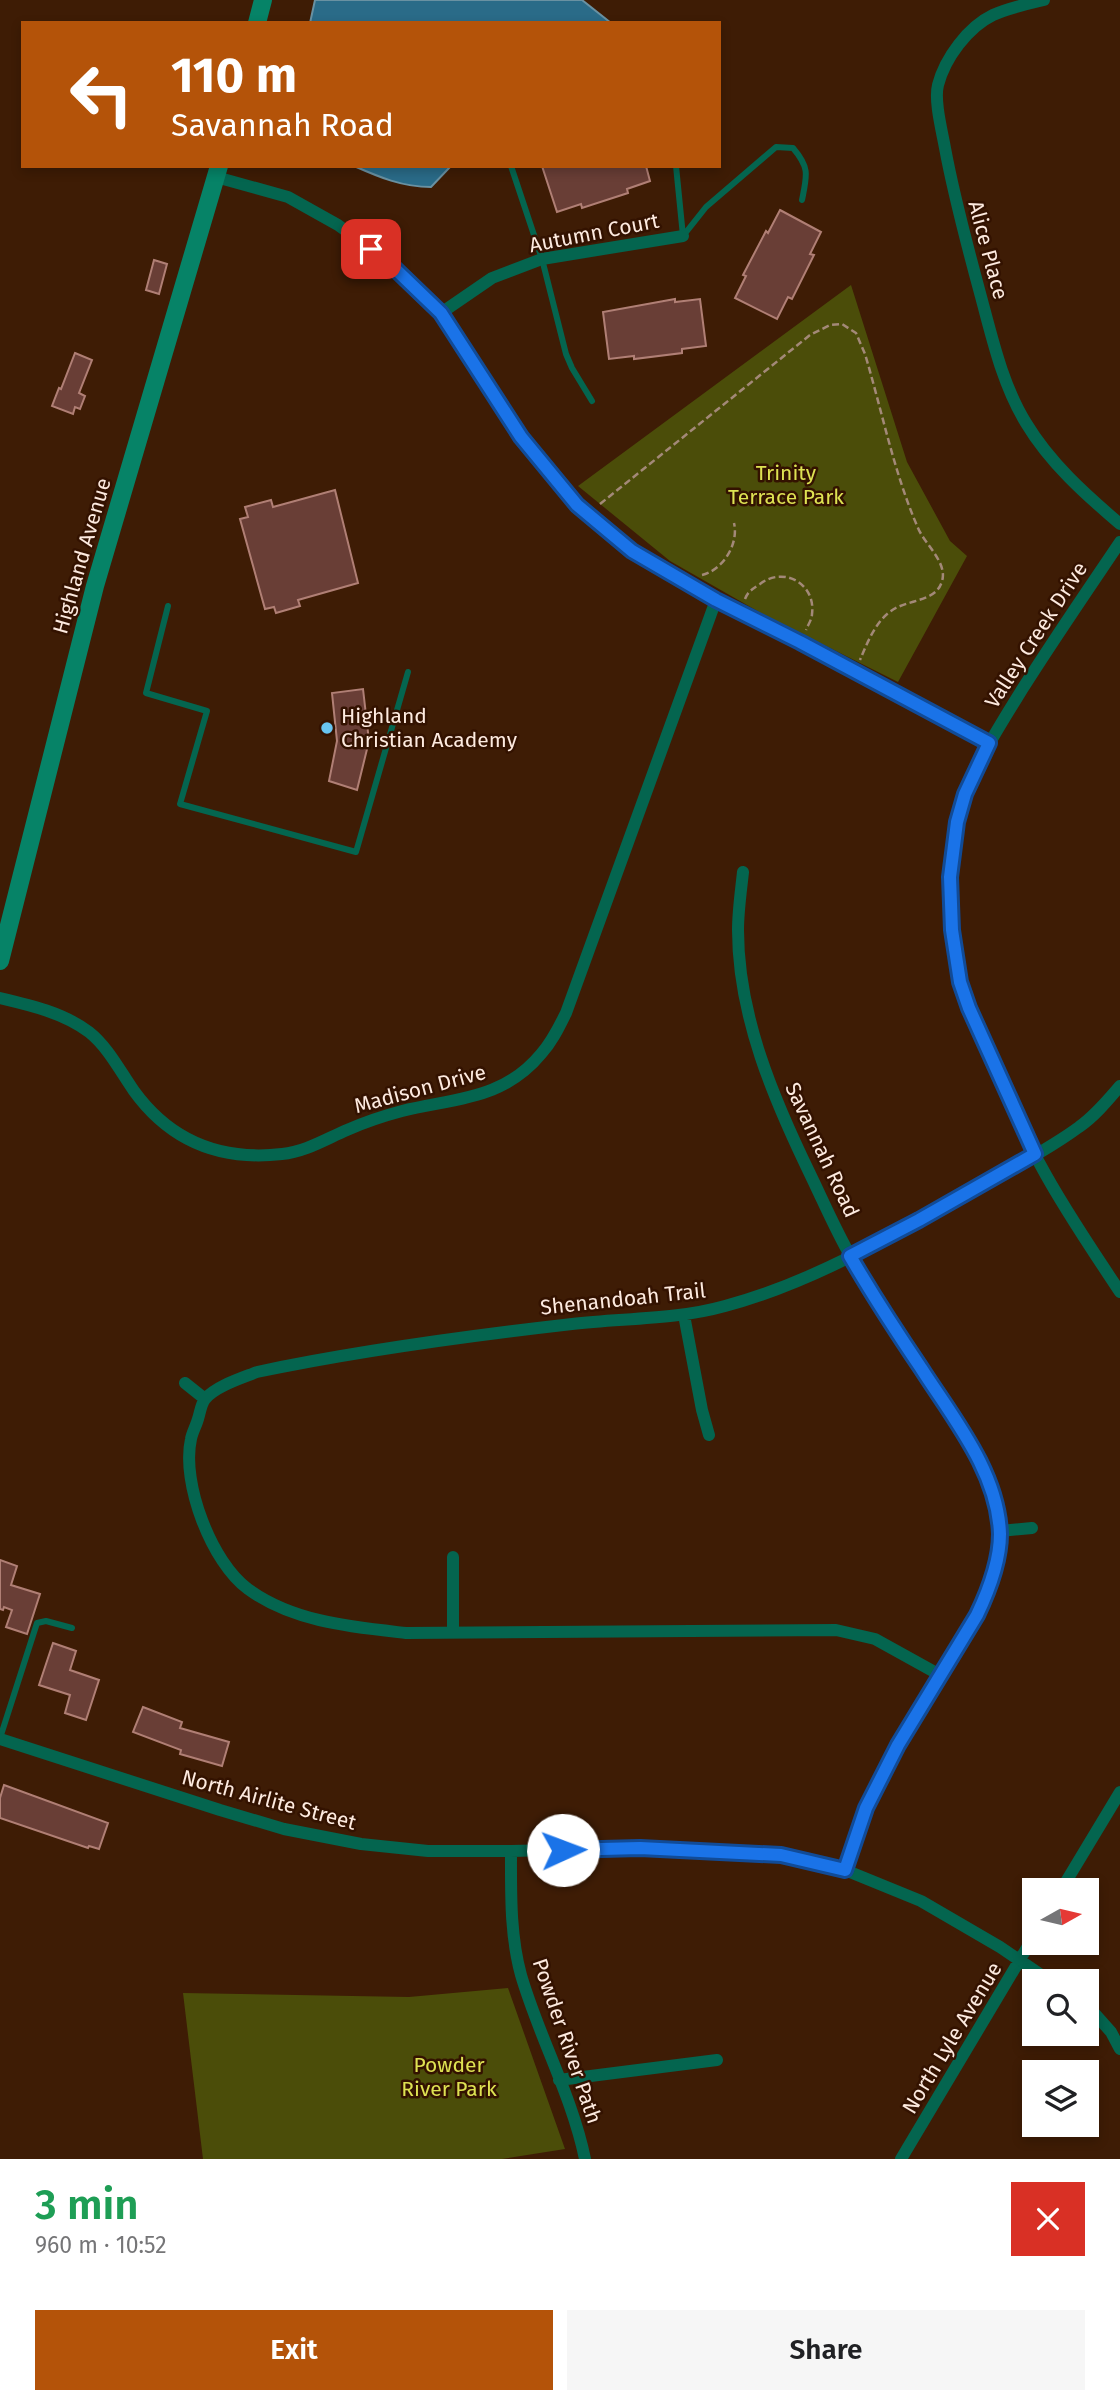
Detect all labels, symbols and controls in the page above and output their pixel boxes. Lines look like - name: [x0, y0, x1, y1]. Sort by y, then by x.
- text: 110 m: [171, 46, 297, 105]
- icon: left: [56, 49, 147, 140]
- text: Savannah Road: [171, 106, 394, 144]
- street label: Alice Place: [962, 198, 1014, 302]
- street label: Autumn Court: [527, 208, 661, 258]
- pin: [341, 219, 401, 279]
- icon: arrive: [352, 230, 390, 268]
- park label: Trinity Terrace Park: [728, 460, 844, 510]
- street label: Highland Avenue: [47, 475, 117, 637]
- street label: Valley Creek Drive: [979, 557, 1093, 713]
- place label: Highland Christian Academy: [341, 703, 518, 753]
- marker: Highland Christian Academy: [319, 720, 335, 736]
- street label: Madison Drive: [351, 1059, 489, 1119]
- street label: Savannah Road: [779, 1078, 865, 1222]
- street label: Shenandoah Trail: [539, 1277, 707, 1321]
- street label: North Airlite Street: [179, 1764, 359, 1836]
- position arrow: [526, 1813, 600, 1887]
- north arrow: [1022, 1878, 1099, 1955]
- map controls: [1022, 1878, 1099, 2137]
- street label: Powder River Path: [527, 1955, 607, 2127]
- street label: North Lyle Avenue: [896, 1957, 1008, 2119]
- button: search: [1022, 1969, 1099, 2046]
- park label: Powder River Park: [401, 2052, 497, 2102]
- button: layers: [1022, 2060, 1099, 2137]
- text: 3 min: [35, 2180, 139, 2230]
- button: close: [1011, 2182, 1085, 2256]
- text: 960 m · 10:52: [35, 2231, 167, 2259]
- button: Exit: [35, 2310, 553, 2390]
- button: Share: [567, 2310, 1085, 2390]

